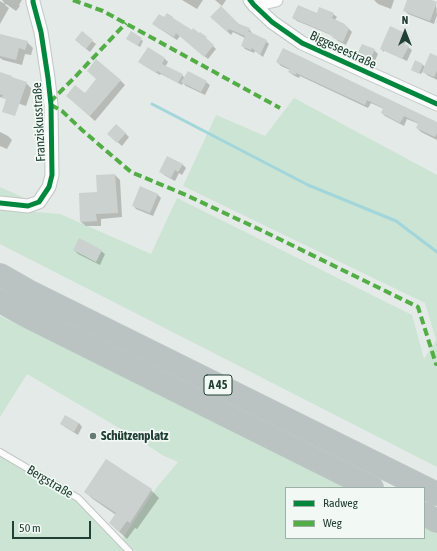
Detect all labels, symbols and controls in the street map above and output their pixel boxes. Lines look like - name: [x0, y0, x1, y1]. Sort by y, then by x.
- north arrow: [385, 12, 425, 52]
- text: N: [402, 14, 408, 26]
- street label: Biggeseestraße: [307, 28, 379, 72]
- street label: Franziskusstraße: [29, 82, 49, 162]
- road number: A 45: [204, 375, 232, 395]
- place label: Schützenplatz: [101, 428, 168, 444]
- marker: Schützenplatz: [88, 431, 98, 441]
- street label: Bergstraße: [24, 462, 76, 502]
- legend: [285, 487, 425, 539]
- text: Radweg: [323, 496, 358, 510]
- scale bar: [14, 513, 93, 539]
- text: Weg: [323, 516, 342, 530]
- text: 50 m: [19, 521, 41, 535]

